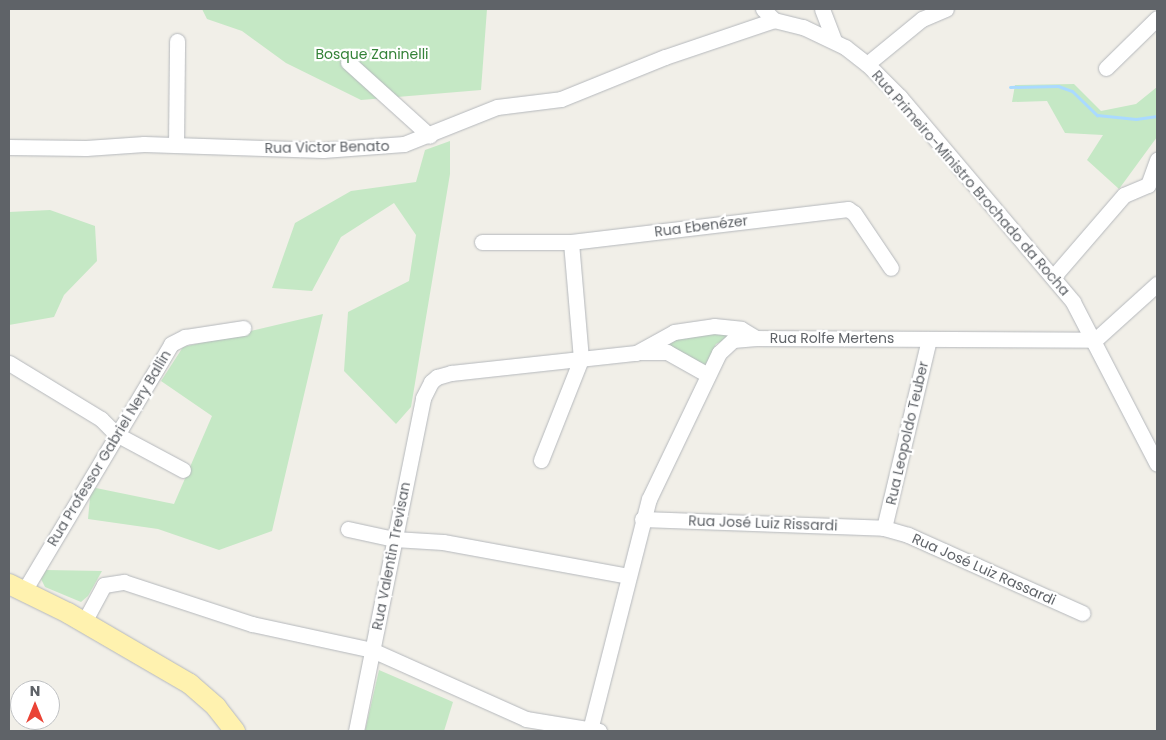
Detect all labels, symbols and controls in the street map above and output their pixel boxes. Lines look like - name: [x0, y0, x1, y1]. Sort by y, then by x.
- park label: Bosque Zaninelli: [315, 46, 429, 62]
- street label: Rua Primeiro-Ministro Brochado da Rocha: [869, 67, 1073, 299]
- street label: Rua Victor Benato: [264, 138, 390, 156]
- street label: Rua Ebenézer: [653, 212, 749, 240]
- street label: Rua Rolfe Mertens: [770, 330, 894, 346]
- street label: Rua Professor Gabriel Nery Ballin: [44, 347, 174, 549]
- street label: Rua Leopoldo Teuber: [882, 360, 932, 506]
- street label: Rua Valentin Trevisan: [368, 481, 414, 631]
- street label: Rua José Luiz Rissardi: [688, 512, 838, 534]
- street label: Rua José Luiz Rassardi: [910, 530, 1058, 608]
- north arrow: [10, 680, 60, 730]
- text: N: [30, 681, 40, 701]

